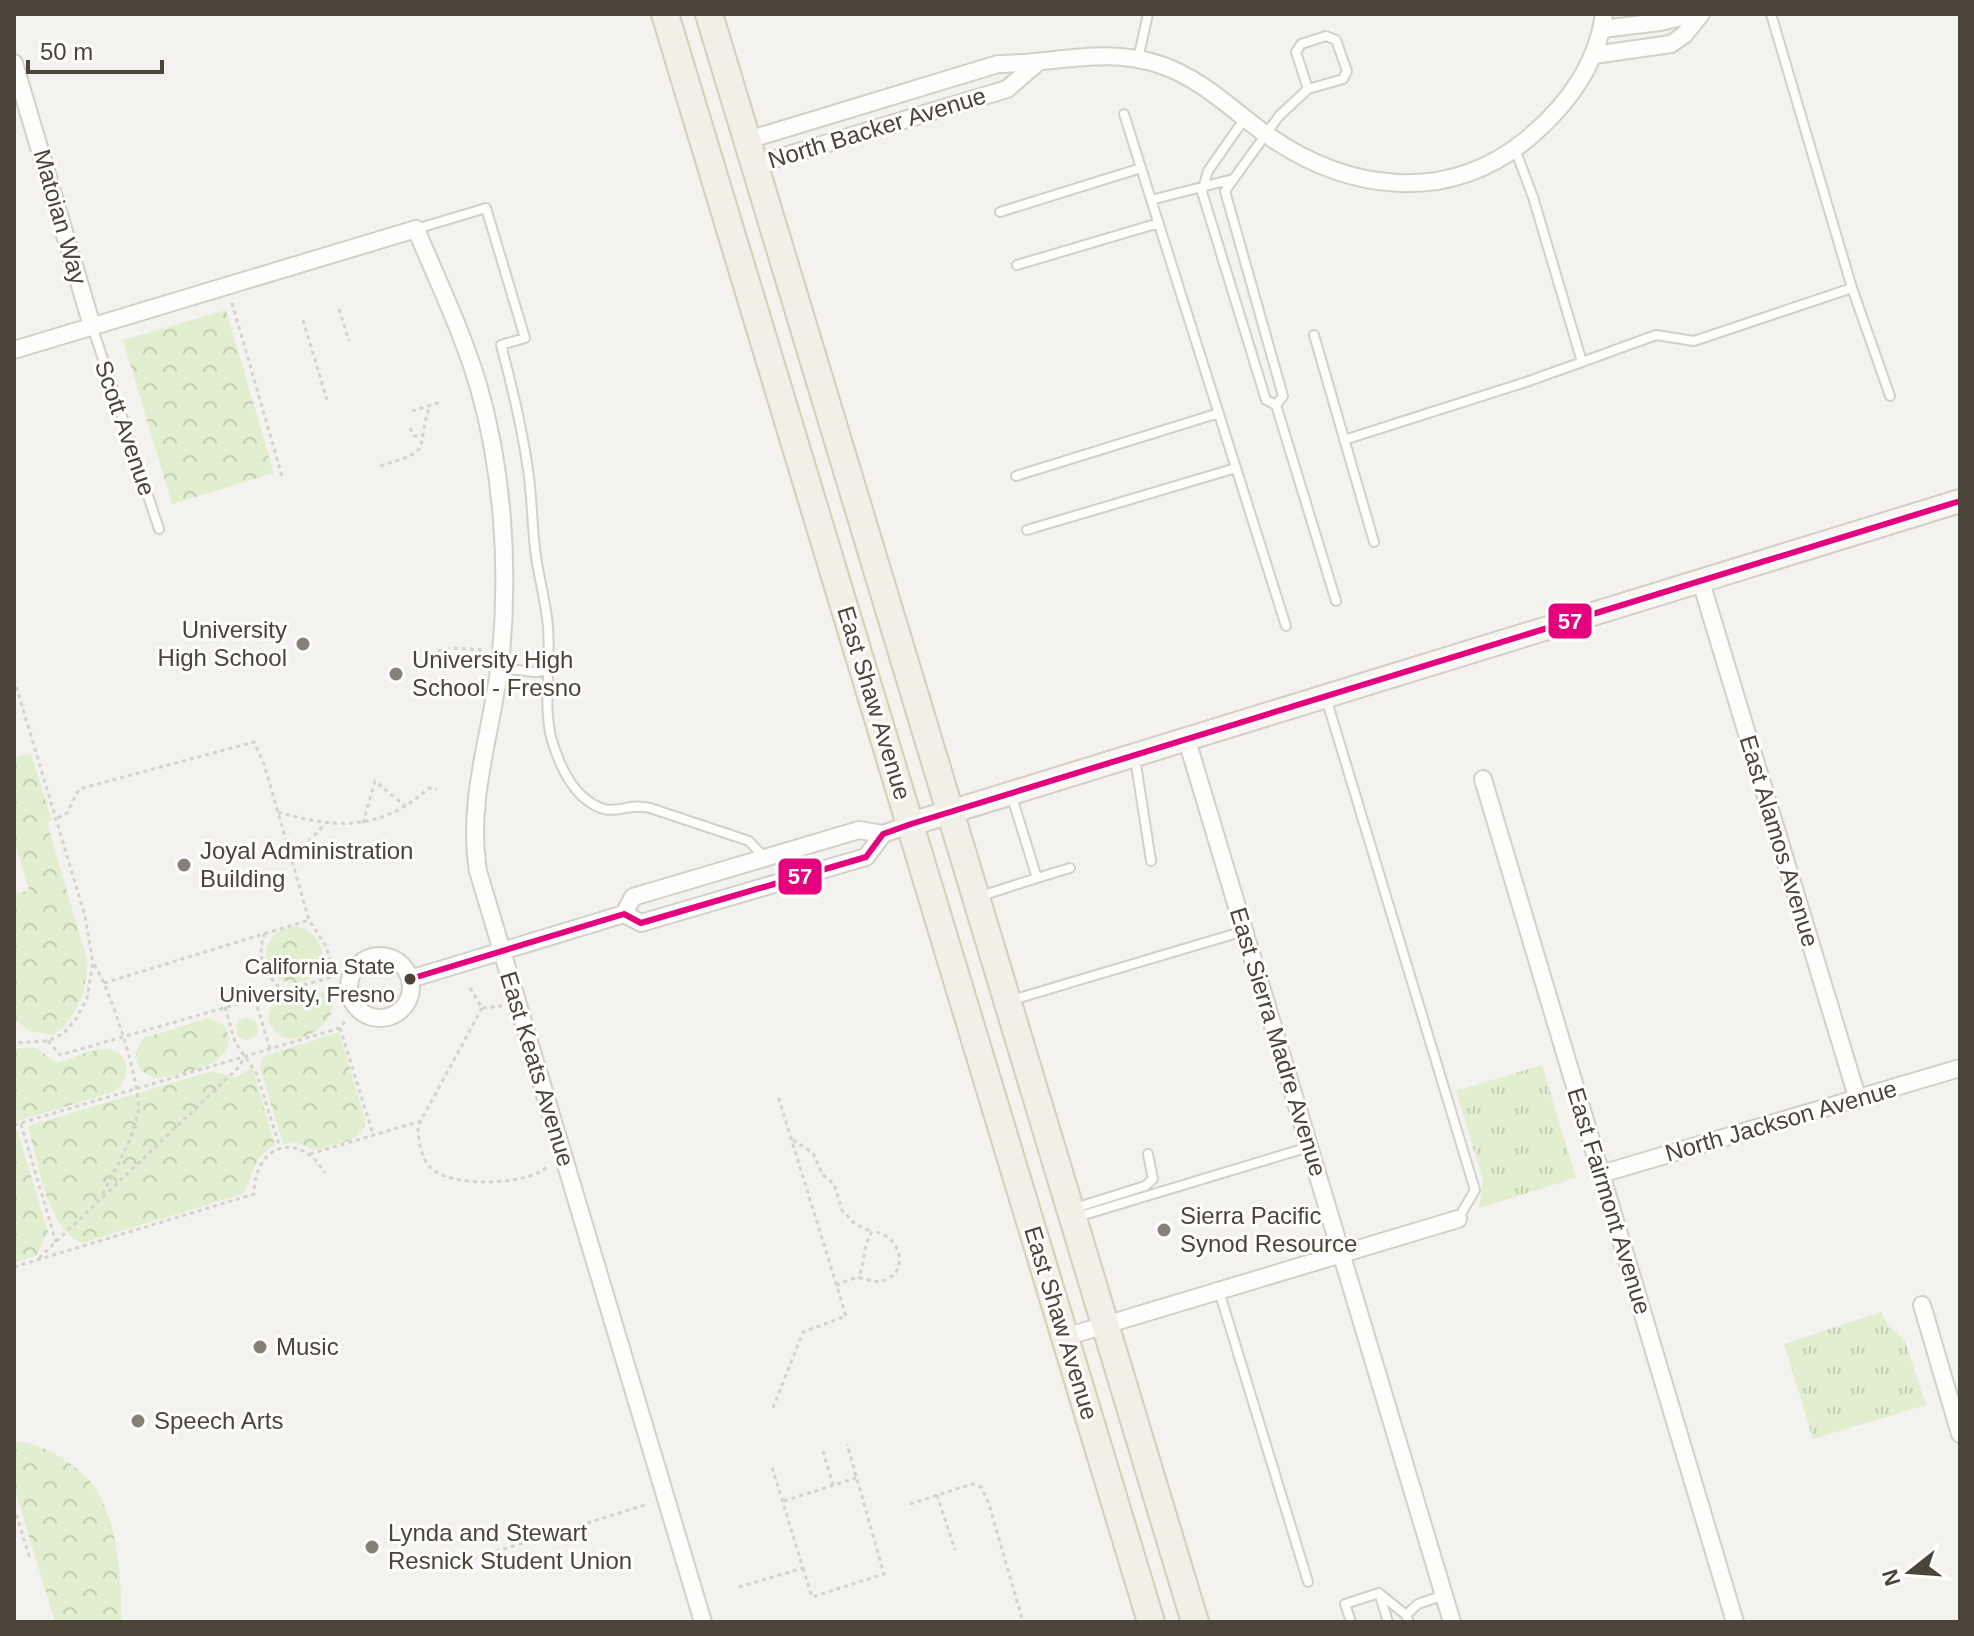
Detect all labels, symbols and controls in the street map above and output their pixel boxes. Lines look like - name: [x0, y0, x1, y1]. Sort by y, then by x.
- scale bar: [28, 24, 162, 74]
- text: 50 m: [40, 38, 93, 65]
- street label: North Backer Avenue: [765, 82, 989, 174]
- street label: Matoian Way: [28, 146, 93, 287]
- street label: Scott Avenue: [90, 357, 161, 499]
- line badge: 57: [1547, 602, 1593, 640]
- street label: East Shaw Avenue: [832, 603, 917, 803]
- text: 57: [1558, 609, 1582, 634]
- place label: University High School: [158, 616, 287, 671]
- marker: University High School: [294, 635, 312, 653]
- place label: University High School - Fresno: [412, 646, 581, 701]
- marker: University High School - Fresno: [387, 665, 405, 683]
- street label: East Alamos Avenue: [1734, 732, 1825, 950]
- place label: Joyal Administration Building: [200, 837, 413, 892]
- marker: Joyal Administration Building: [175, 856, 193, 874]
- line badge: 57: [777, 857, 823, 896]
- text: 57: [788, 864, 812, 889]
- street label: East Sierra Madre Avenue: [1225, 904, 1332, 1180]
- place label: California State University, Fresno: [219, 954, 395, 1007]
- street label: East Keats Avenue: [495, 968, 580, 1170]
- marker: California State University, Fresno: [402, 971, 418, 987]
- street label: North Jackson Avenue: [1662, 1075, 1900, 1167]
- street label: East Fairmont Avenue: [1562, 1084, 1657, 1317]
- place label: Sierra Pacific Synod Resource: [1180, 1202, 1357, 1257]
- marker: Sierra Pacific Synod Resource: [1155, 1221, 1173, 1239]
- street label: East Shaw Avenue: [1019, 1223, 1104, 1423]
- place label: Music: [276, 1333, 339, 1360]
- marker: Music: [251, 1338, 269, 1356]
- place label: Speech Arts: [154, 1407, 283, 1434]
- marker: Speech Arts: [129, 1412, 147, 1430]
- place label: Lynda and Stewart Resnick Student Union: [388, 1519, 632, 1574]
- north arrow: [1870, 1532, 1950, 1612]
- marker: Lynda and Stewart Resnick Student Union: [363, 1538, 381, 1556]
- text: N: [1877, 1566, 1906, 1589]

